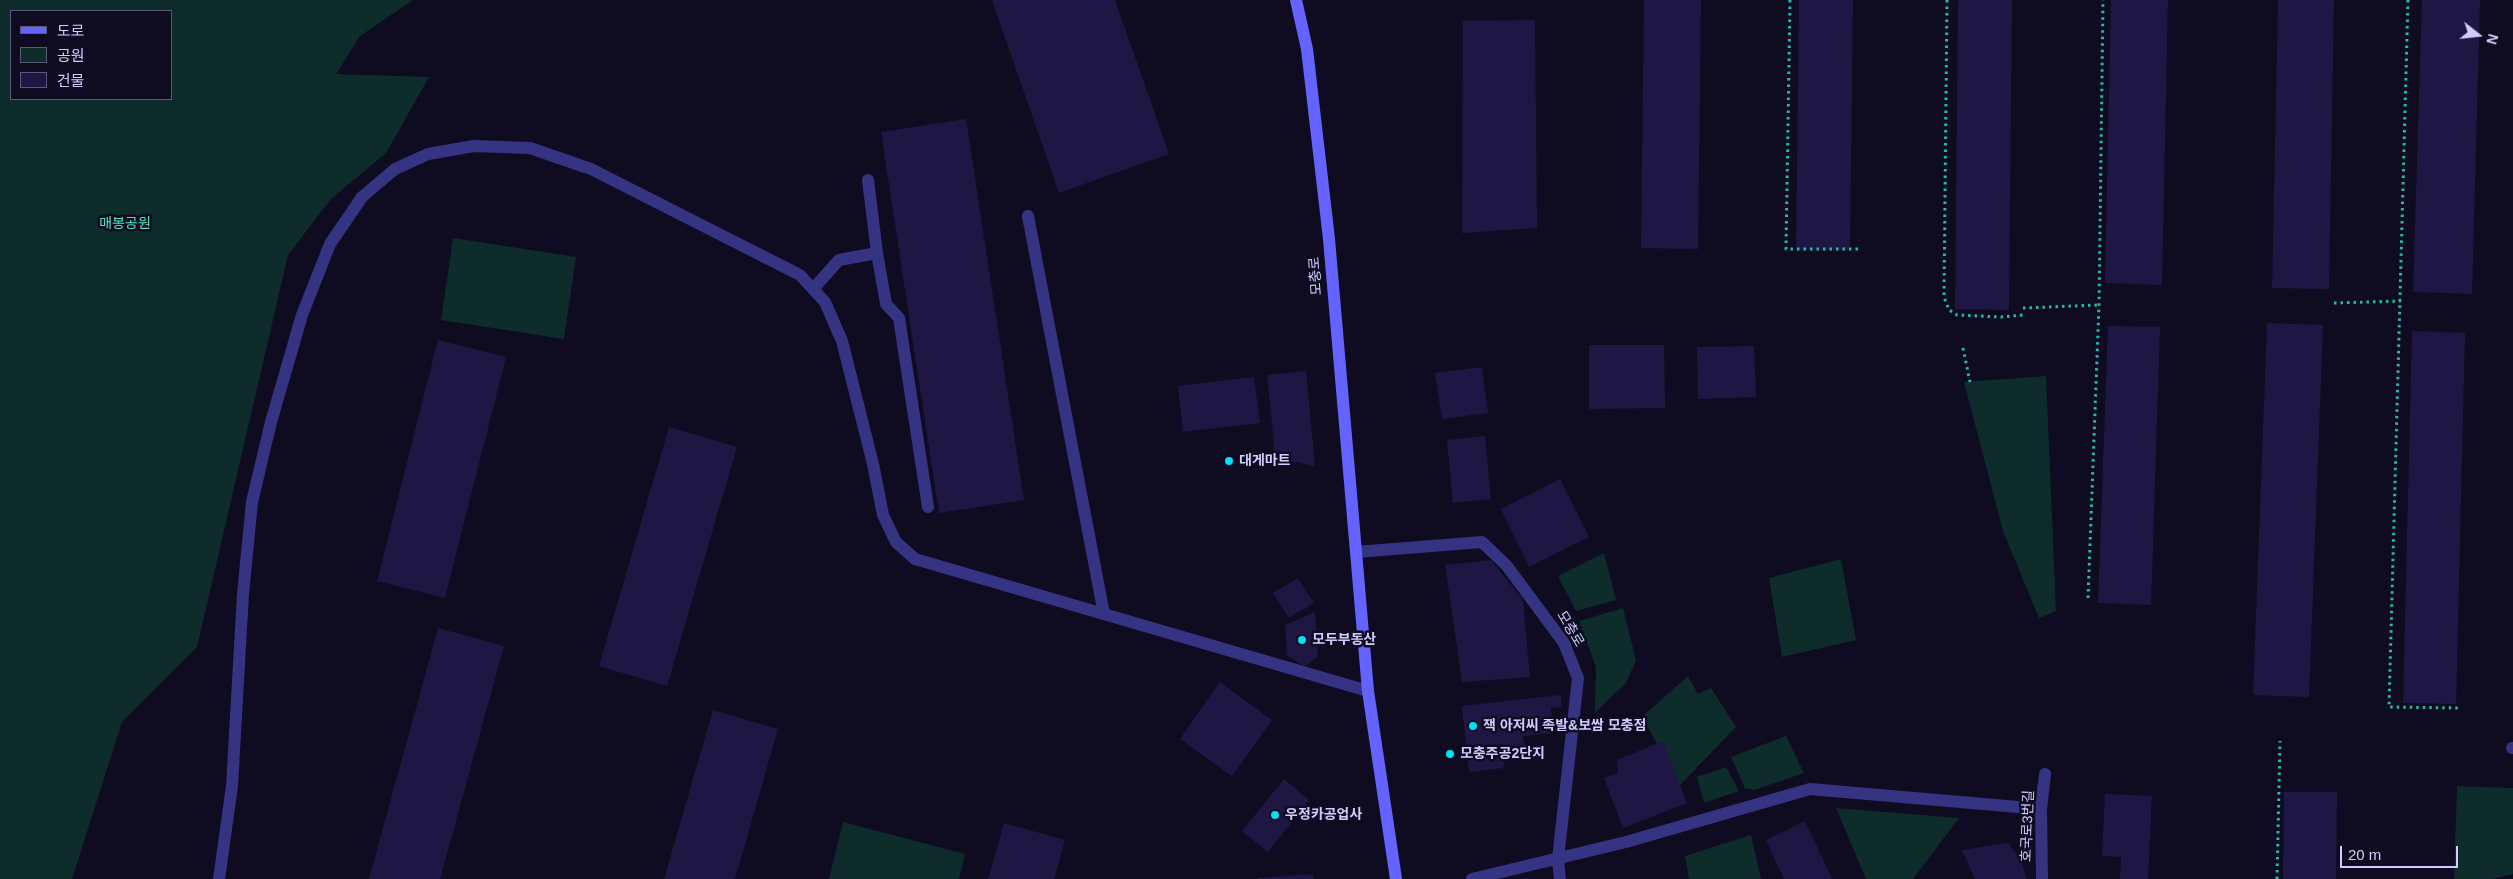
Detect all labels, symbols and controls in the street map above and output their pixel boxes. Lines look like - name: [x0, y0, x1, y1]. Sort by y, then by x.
- legend: [10, 10, 172, 100]
- north arrow: [2453, 10, 2503, 60]
- text: 도로: [57, 22, 85, 39]
- text: N: [2483, 32, 2502, 46]
- text: 공원: [57, 47, 85, 64]
- text: 건물: [57, 72, 85, 89]
- park label: 매봉공원: [99, 216, 151, 232]
- street label: 모충로: [1306, 256, 1326, 296]
- place label: 대게마트: [1239, 453, 1291, 469]
- marker: 대게마트: [1223, 455, 1235, 467]
- street label: 모충로: [1553, 608, 1587, 650]
- place label: 모두부동산: [1312, 632, 1376, 648]
- marker: 모두부동산: [1296, 634, 1308, 646]
- place label: 잭 아저씨 족발&보쌈 모충점: [1483, 718, 1646, 734]
- marker: 잭 아저씨 족발&보쌈 모충점: [1467, 720, 1479, 732]
- place label: 모충주공2단지: [1460, 746, 1545, 762]
- marker: 모충주공2단지: [1444, 748, 1456, 760]
- street label: 호국로3번길: [2018, 790, 2038, 862]
- place label: 우정카공업사: [1285, 807, 1362, 823]
- marker: 우정카공업사: [1269, 809, 1281, 821]
- scale bar: [2343, 836, 2460, 868]
- text: 20 m: [2348, 846, 2381, 863]

